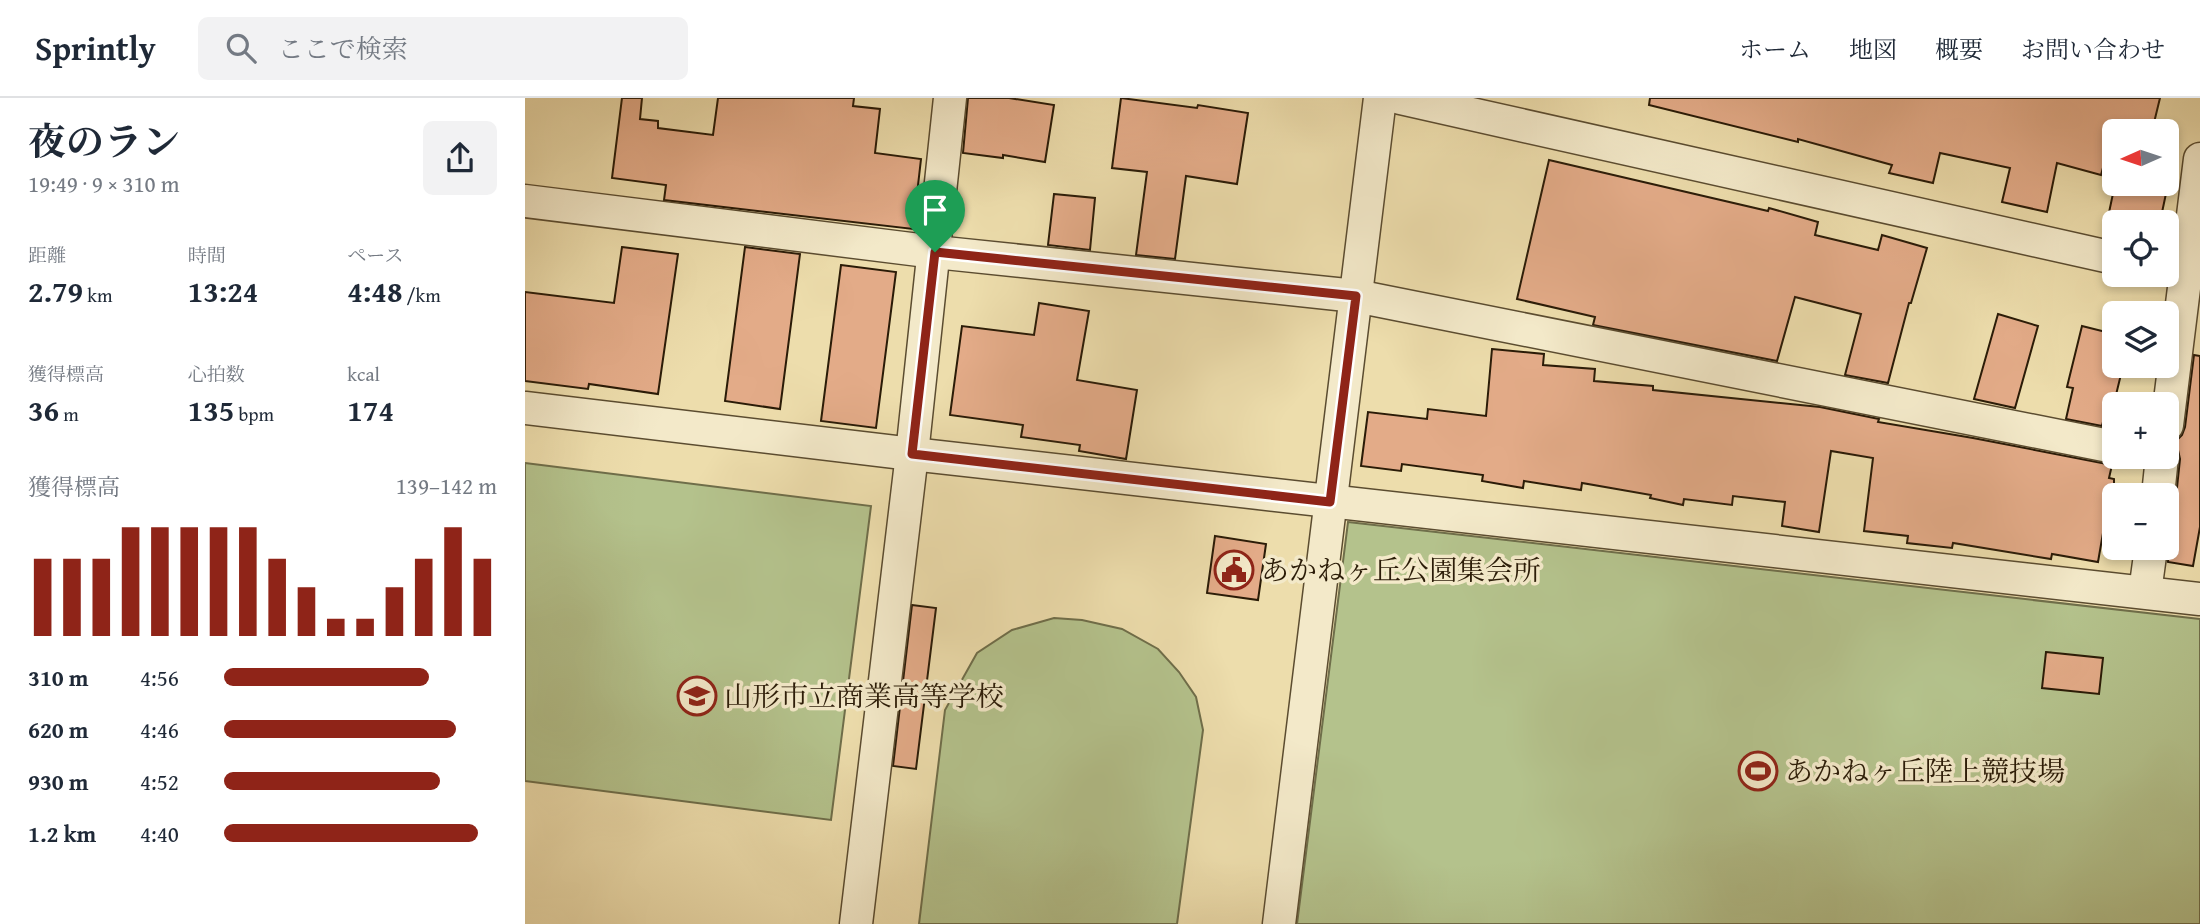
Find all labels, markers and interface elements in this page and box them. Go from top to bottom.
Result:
search box [198,17,688,80]
text: Sprintly [35,24,156,72]
icon: search [222,29,260,67]
text: ここで検索 [278,29,408,68]
text: ホーム [1739,32,1811,67]
text: 地図 [1849,32,1897,67]
text: 概要 [1935,32,1983,67]
text: お問い合わせ [2021,32,2165,67]
text: 夜のラン [28,113,180,169]
north arrow [2102,119,2179,196]
map controls [2102,119,2179,560]
button: share [423,121,497,195]
text: 19:49 · 9 × 310 m [28,167,180,200]
pin [905,180,965,252]
icon: arrive [916,191,954,229]
button: locate [2102,210,2179,287]
text: 距離 [28,241,66,269]
text: 時間 [188,241,226,269]
text: ペース [347,241,403,269]
text: 2.79 [28,269,83,313]
text: 13:24 [188,269,258,313]
text: 4:48 [347,269,402,313]
text: km [83,281,112,309]
text: /km [402,281,441,309]
button: layers [2102,301,2179,378]
text: 獲得標高 [28,360,104,388]
text: 心拍数 [188,360,245,388]
text: kcal [347,360,380,388]
text: 36 [28,388,59,432]
text: 135 [188,388,234,432]
text: 174 [347,388,394,432]
button: + [2102,392,2179,469]
text: m [59,400,79,428]
text: bpm [234,400,274,428]
text: 139–142 m [396,469,497,502]
text: 獲得標高 [28,470,120,503]
button: − [2102,483,2179,560]
public building icon: あかねヶ丘公園集会所 [1213,549,1255,591]
place label: あかねヶ丘公園集会所 [1261,549,1541,590]
text: 310 m [28,661,89,694]
text: 4:56 [140,661,179,694]
school or university icon: 山形市立商業高等学校 [676,675,718,717]
place label: 山形市立商業高等学校 [724,675,1004,716]
text: 620 m [28,713,89,746]
text: 4:46 [140,713,179,746]
sports icon: あかねヶ丘陸上競技場 [1737,750,1779,792]
place label: あかねヶ丘陸上競技場 [1785,750,2065,791]
text: 930 m [28,765,89,798]
text: 4:52 [140,765,179,798]
text: 1.2 km [28,817,96,850]
text: 4:40 [140,817,179,850]

